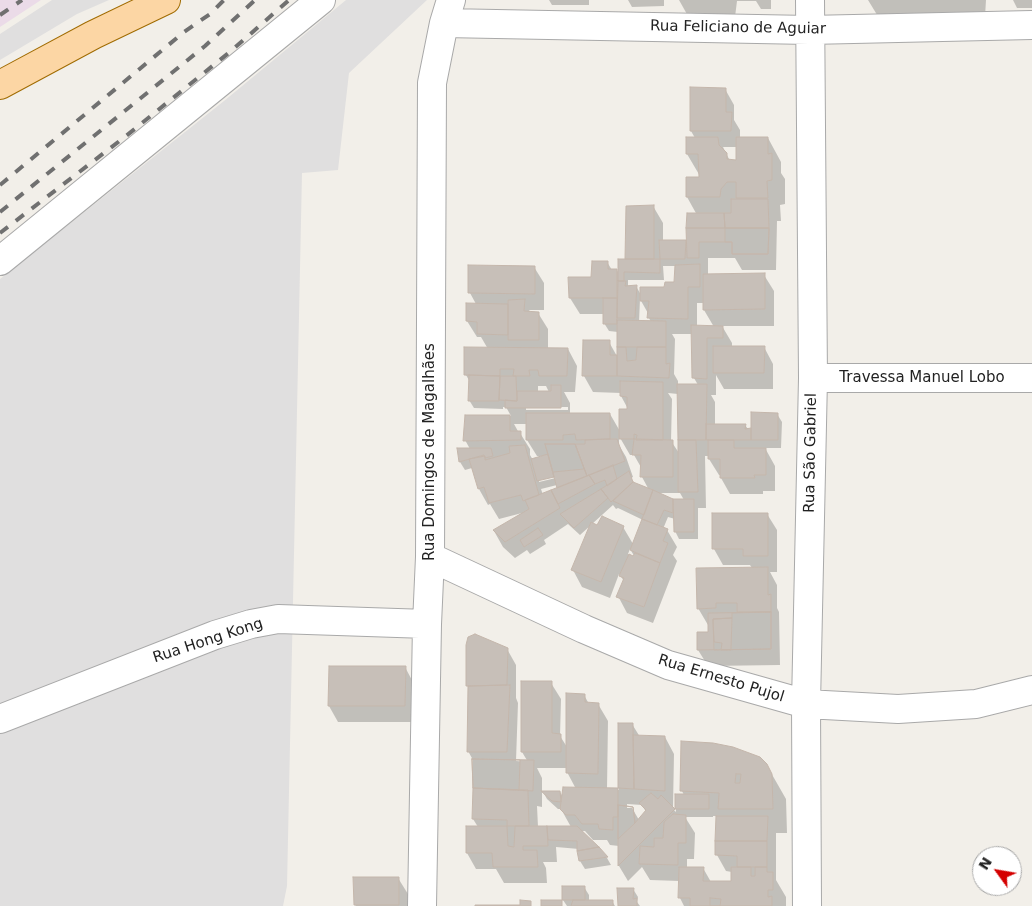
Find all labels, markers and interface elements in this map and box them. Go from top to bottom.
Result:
street label: Rua Feliciano de Aguiar [650,17,826,39]
street label: Rua Domingos de Magalhães [421,343,439,561]
street label: Travessa Manuel Lobo [839,369,1005,387]
street label: Rua São Gabriel [801,393,821,513]
street label: Rua Hong Kong [151,615,265,667]
street label: Rua Ernesto Pujol [656,651,786,707]
north arrow [972,846,1022,896]
text: N [975,854,995,873]

